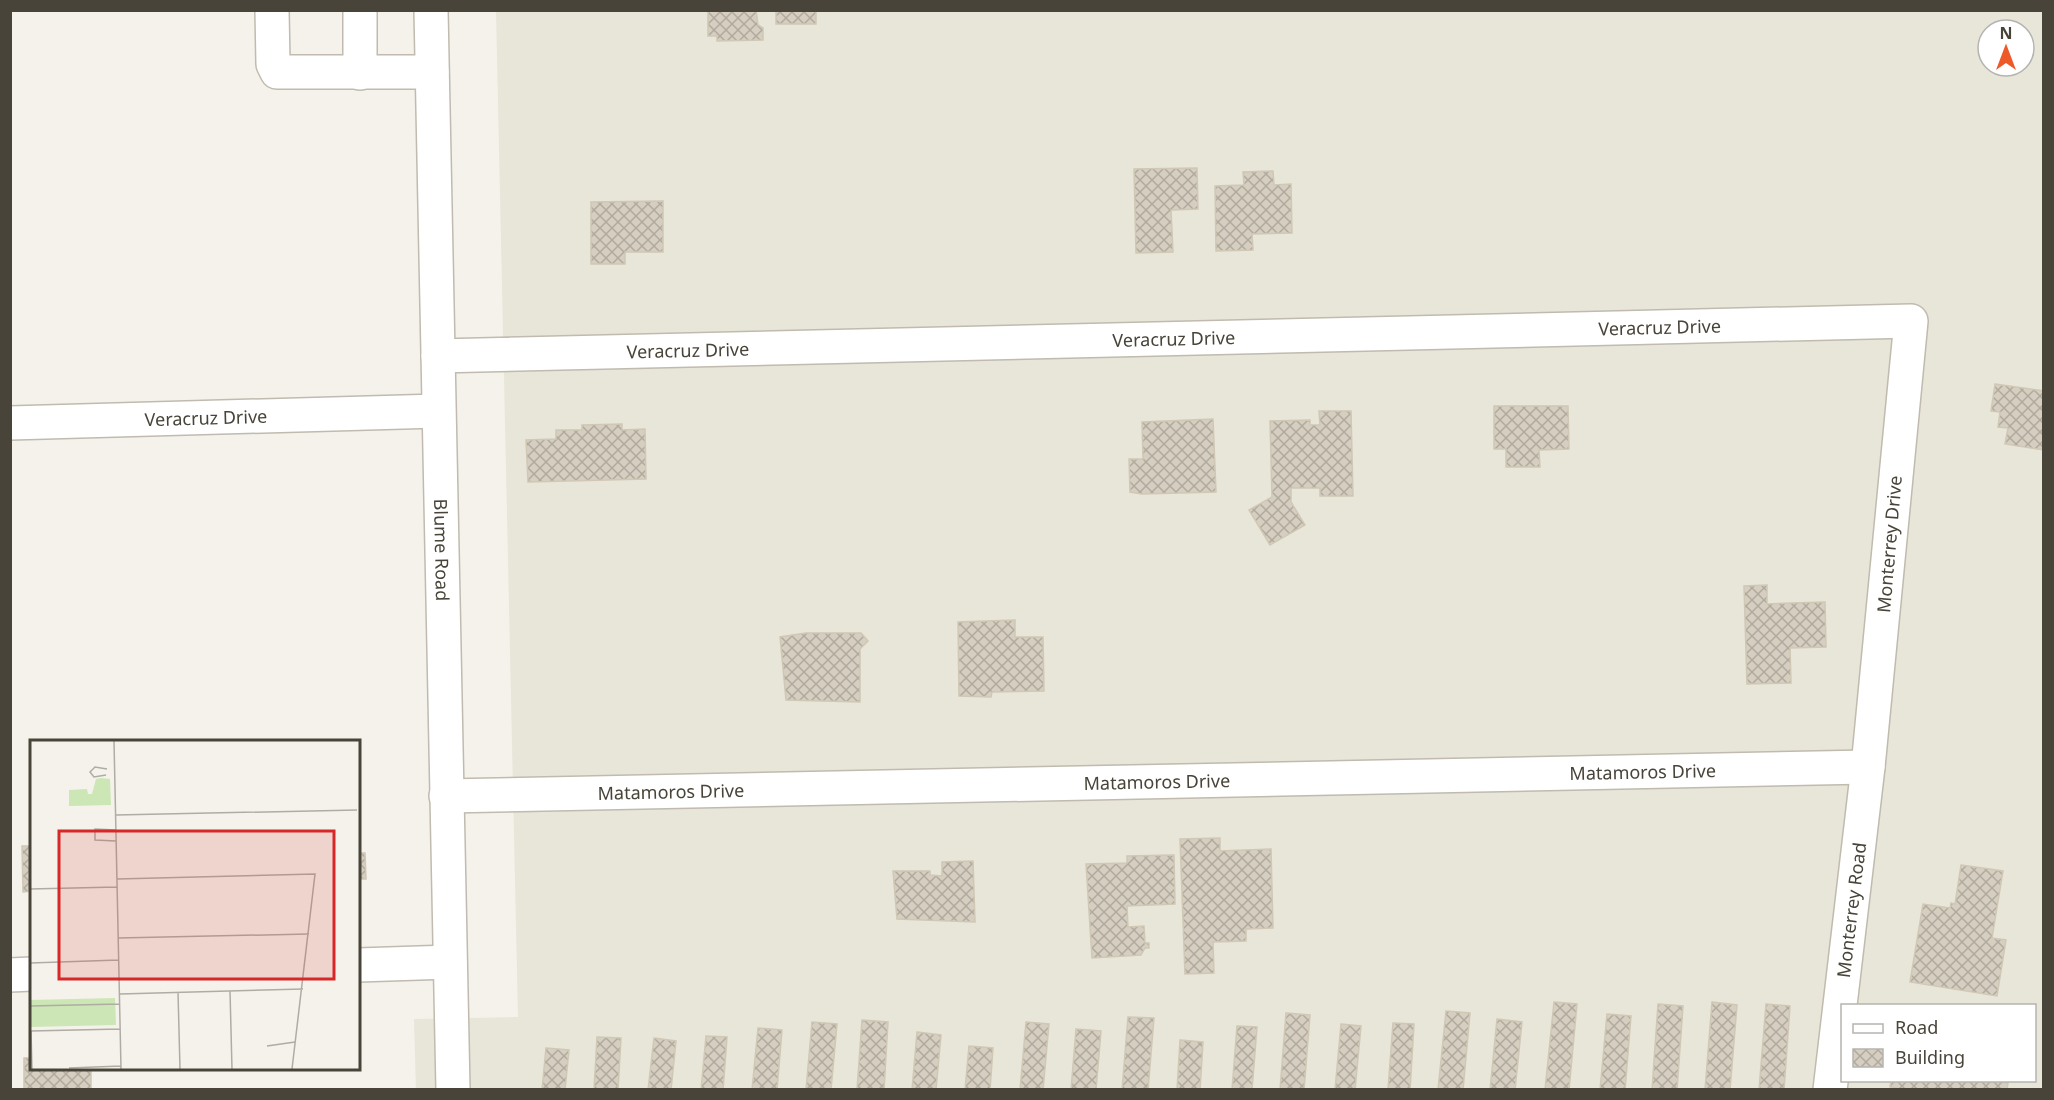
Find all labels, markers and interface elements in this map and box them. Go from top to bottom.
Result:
north arrow [1976,18,2036,78]
text: N [1999,22,2013,44]
street label: Veracruz Drive [1598,314,1721,340]
street label: Veracruz Drive [1112,325,1235,352]
street label: Veracruz Drive [626,337,750,364]
street label: Veracruz Drive [144,404,268,431]
street label: Monterrey Drive [1871,474,1907,614]
street label: Blume Road [429,498,455,601]
inset map [30,740,360,1070]
street label: Matamoros Drive [1569,758,1716,785]
street label: Matamoros Drive [1083,768,1230,795]
street label: Matamoros Drive [597,778,744,805]
street label: Monterrey Road [1831,841,1871,979]
legend [1841,1004,2036,1082]
text: Road [1895,1015,1938,1039]
text: Building [1895,1045,1965,1069]

